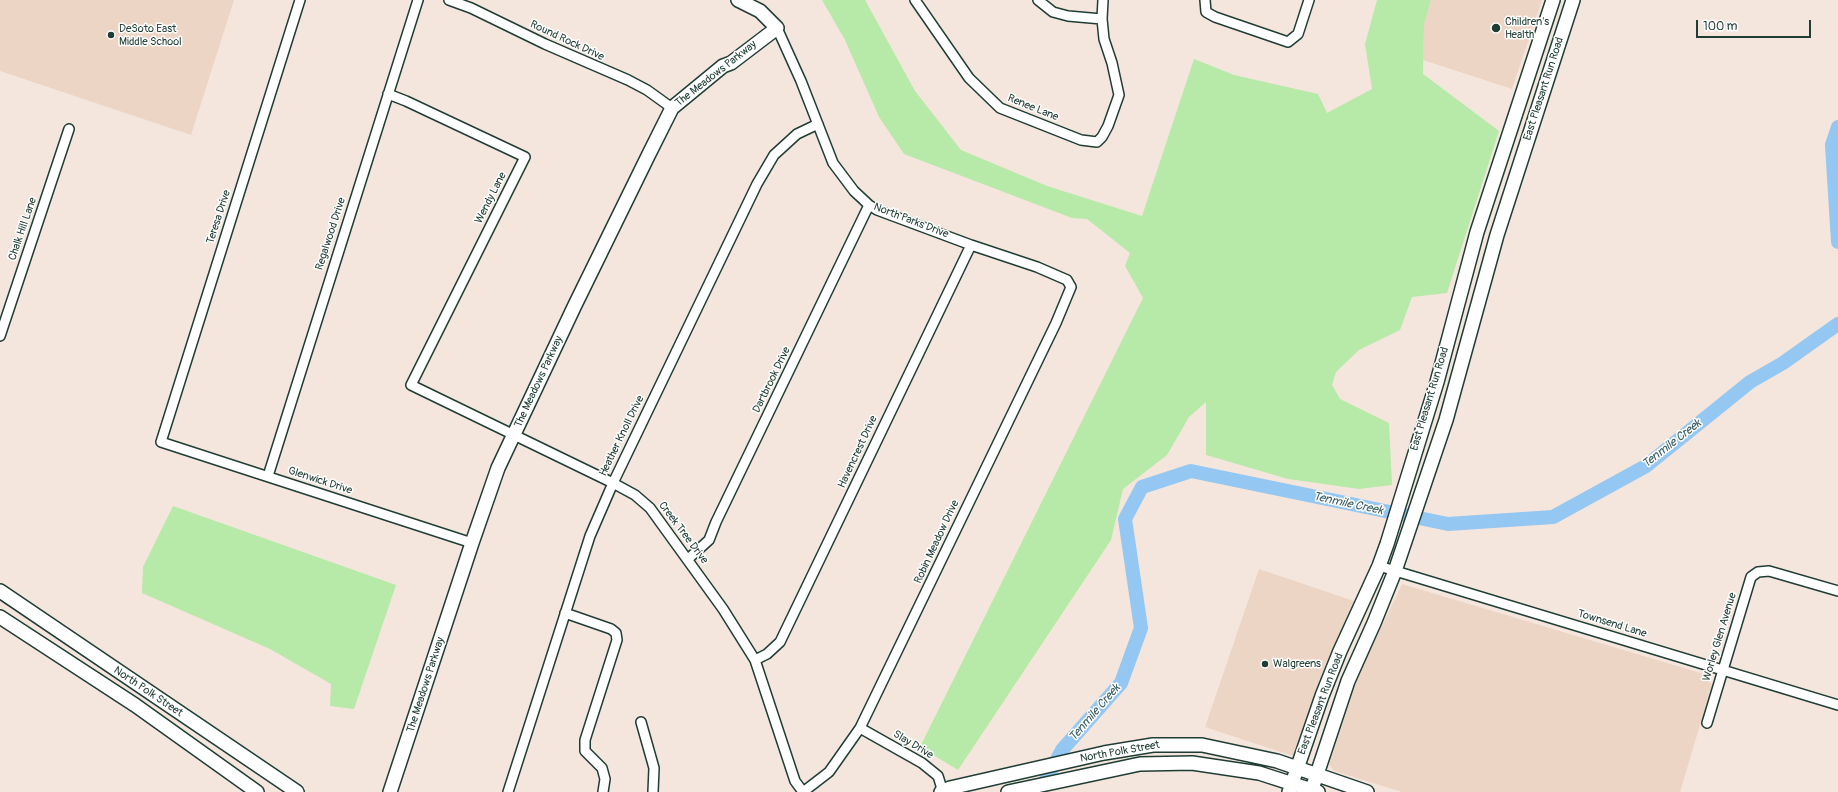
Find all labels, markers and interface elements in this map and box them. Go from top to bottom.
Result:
scale bar [1698,12,1813,38]
place label: Children's Health [1505,15,1549,41]
street label: Round Rock Drive [528,18,606,64]
text: 100 m [1703,19,1737,34]
place label: DeSoto East Middle School [119,22,182,48]
marker: Children's Health [1490,22,1502,34]
marker: DeSoto East Middle School [106,30,116,40]
street label: East Pleasant Run Road [1521,36,1567,142]
street label: The Meadows Parkway [673,38,759,110]
street label: Renee Lane [1006,92,1060,124]
street label: Wendy Lane [472,170,510,226]
street label: Teresa Drive [204,188,234,246]
street label: Chalk Hill Lane [6,196,40,262]
street label: Regalwood Drive [313,196,349,272]
street label: North Parks Drive [872,201,950,241]
street label: The Meadows Parkway [512,334,566,430]
street label: Dartbrook Drive [750,345,794,415]
street label: East Pleasant Run Road [1408,346,1452,452]
street label: Heather Knoll Drive [597,393,647,479]
street label: Havencrest Drive [835,414,881,490]
water label: Tenmile Creek [1640,417,1704,471]
street label: Glenwick Drive [286,464,354,498]
water label: Tenmile Creek [1312,490,1384,518]
street label: Robin Meadow Drive [912,498,962,586]
street label: Creek Tree Drive [655,499,711,567]
street label: Worley Glen Avenue [1700,591,1740,683]
street label: Townsend Lane [1576,607,1648,641]
street label: The Meadows Parkway [404,636,448,734]
street label: East Pleasant Run Road [1296,651,1346,757]
place label: Walgreens [1273,657,1321,671]
marker: Walgreens [1260,659,1270,669]
street label: North Polk Street [111,664,185,720]
water label: Tenmile Creek [1066,682,1124,744]
street label: Slay Drive [890,728,936,762]
street label: North Polk Street [1079,738,1161,766]

